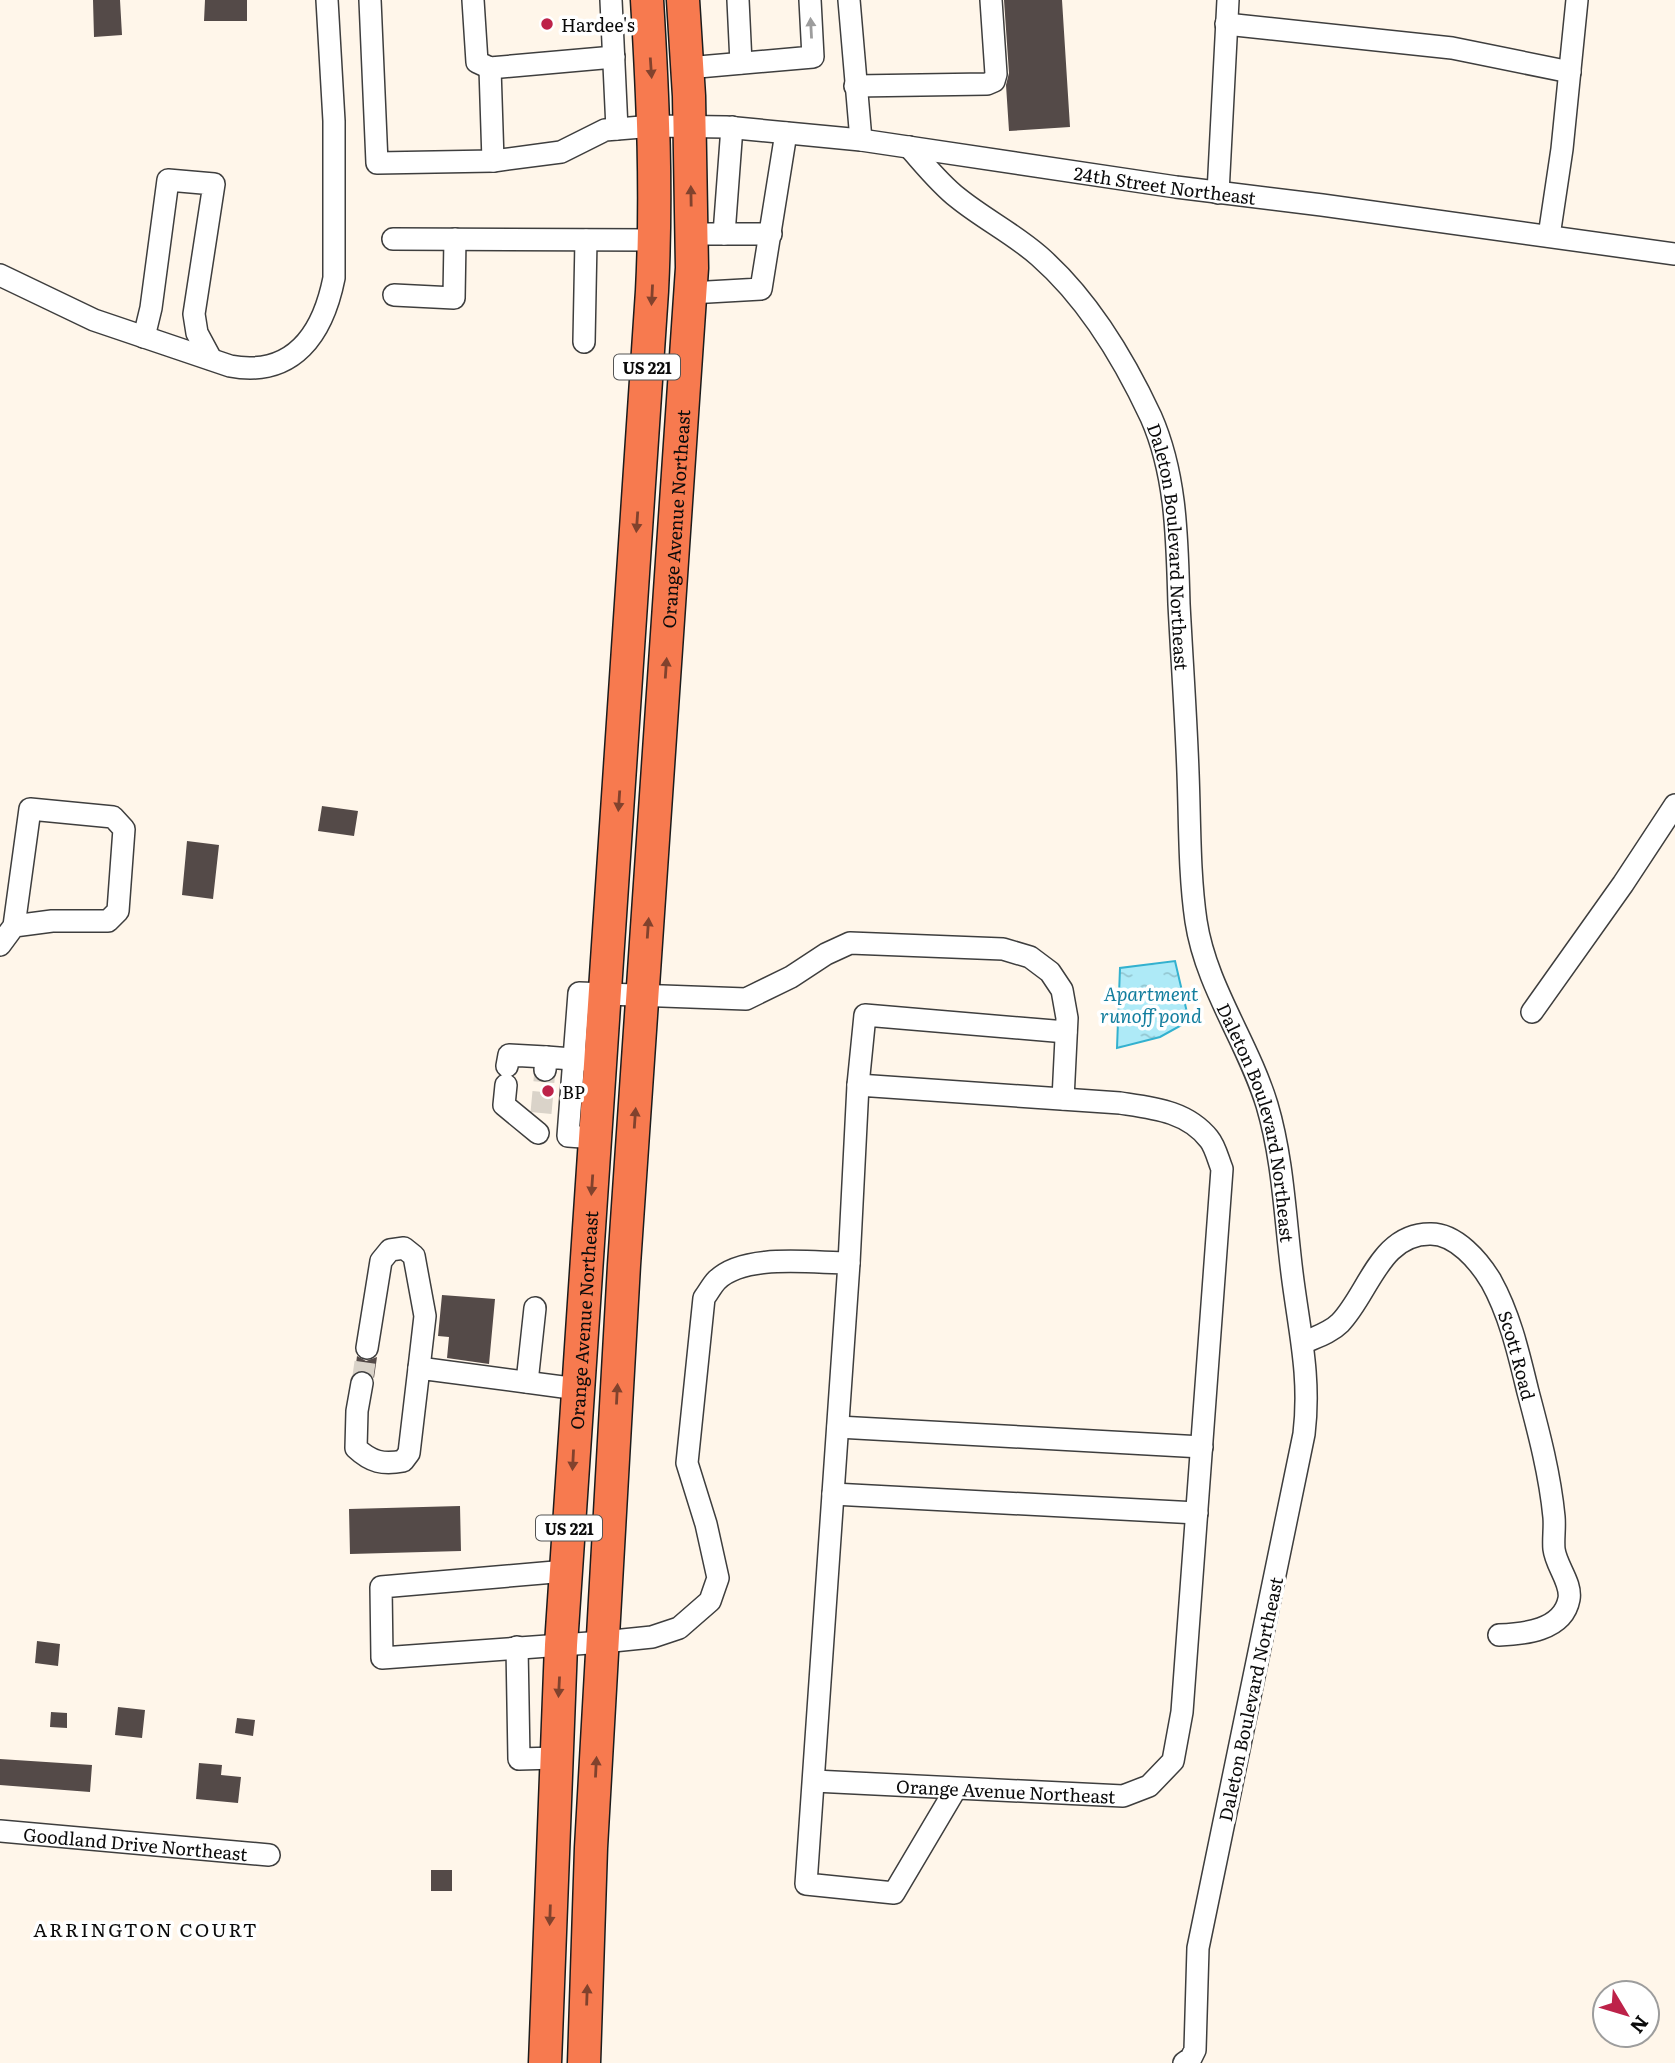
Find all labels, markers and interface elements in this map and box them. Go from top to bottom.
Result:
place label: Hardee's [561,11,635,38]
marker: Hardee's [539,16,555,32]
one-way arrow [806,17,817,39]
one-way arrow [646,57,657,79]
street label: 24th Street Northeast [1072,158,1258,210]
one-way arrow [685,185,697,207]
one-way arrow [646,285,657,307]
road number: US 221 [614,354,680,380]
street label: Orange Avenue Northeast [654,408,696,629]
street label: Daleton Boulevard Northeast [1141,419,1196,672]
one-way arrow [631,512,642,534]
one-way arrow [661,656,672,678]
one-way arrow [613,791,624,813]
one-way arrow [643,917,654,939]
water label: Apartment runoff pond [1100,979,1202,1029]
street label: Daleton Boulevard Northeast [1211,998,1302,1244]
place label: BP [562,1078,585,1105]
marker: BP [540,1083,556,1099]
one-way arrow [630,1106,641,1128]
one-way arrow [586,1174,597,1196]
street label: Orange Avenue Northeast [562,1209,604,1430]
street label: Scott Road [1492,1306,1543,1403]
one-way arrow [611,1382,622,1404]
one-way arrow [567,1450,578,1472]
road number: US 221 [536,1516,602,1540]
street label: Daleton Boulevard Northeast [1211,1574,1289,1824]
one-way arrow [554,1677,565,1699]
one-way arrow [590,1756,601,1778]
street label: Orange Avenue Northeast [896,1772,1117,1809]
street label: Goodland Drive Northeast [22,1820,249,1867]
one-way arrow [544,1904,555,1926]
district label: ARRINGTON COURT [33,1915,259,1943]
north arrow [1591,1979,1661,2049]
one-way arrow [581,1984,592,2006]
text: N [1624,2010,1656,2040]

